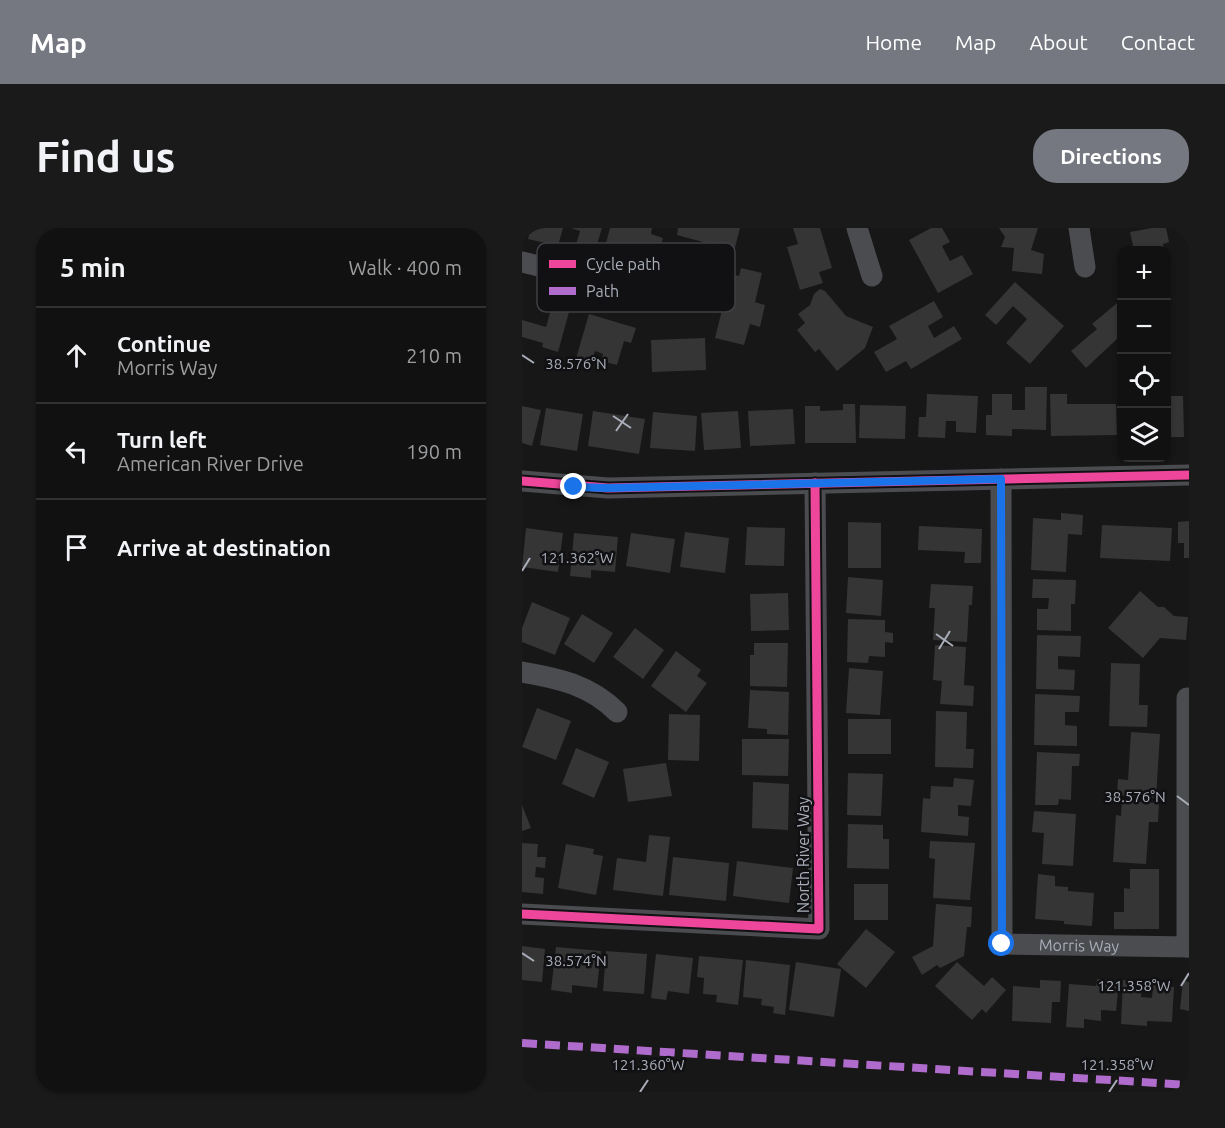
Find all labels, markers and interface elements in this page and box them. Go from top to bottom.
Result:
text: Map [30,27,87,58]
text: Home [865,30,922,54]
text: Map [955,30,996,54]
text: About [1029,30,1088,54]
text: Contact [1121,30,1195,54]
button: Directions [1033,129,1189,183]
text: Find us [36,133,175,180]
legend [537,243,735,312]
map controls [1117,246,1171,462]
button: + [1117,246,1171,300]
text: 5 min [60,253,126,282]
text: Cycle path [586,255,661,273]
text: Walk · 400 m [349,256,462,279]
text: Path [586,282,619,300]
button: − [1117,300,1171,354]
text: Continue [117,331,211,356]
icon: ahead [60,339,93,372]
text: 210 m [406,344,462,367]
button: locate [1117,354,1171,408]
text: 38.576°N [545,355,607,372]
text: Morris Way [117,356,217,379]
button: layers [1117,408,1171,462]
text: Turn left [117,427,207,452]
icon: left [60,435,93,468]
text: 190 m [406,440,462,463]
text: American River Drive [117,452,304,475]
route end [560,473,586,499]
icon: arrive [60,531,93,564]
text: Arrive at destination [117,535,331,560]
text: 121.362°W [540,549,614,566]
text: 38.576°N [1104,788,1166,805]
street label: North River Way [794,796,812,913]
route start [988,930,1014,956]
street label: Morris Way [1039,936,1120,955]
text: 38.574°N [545,952,607,969]
text: 121.358°W [1097,977,1171,994]
text: 121.360°W [611,1056,685,1073]
text: 121.358°W [1080,1056,1154,1073]

